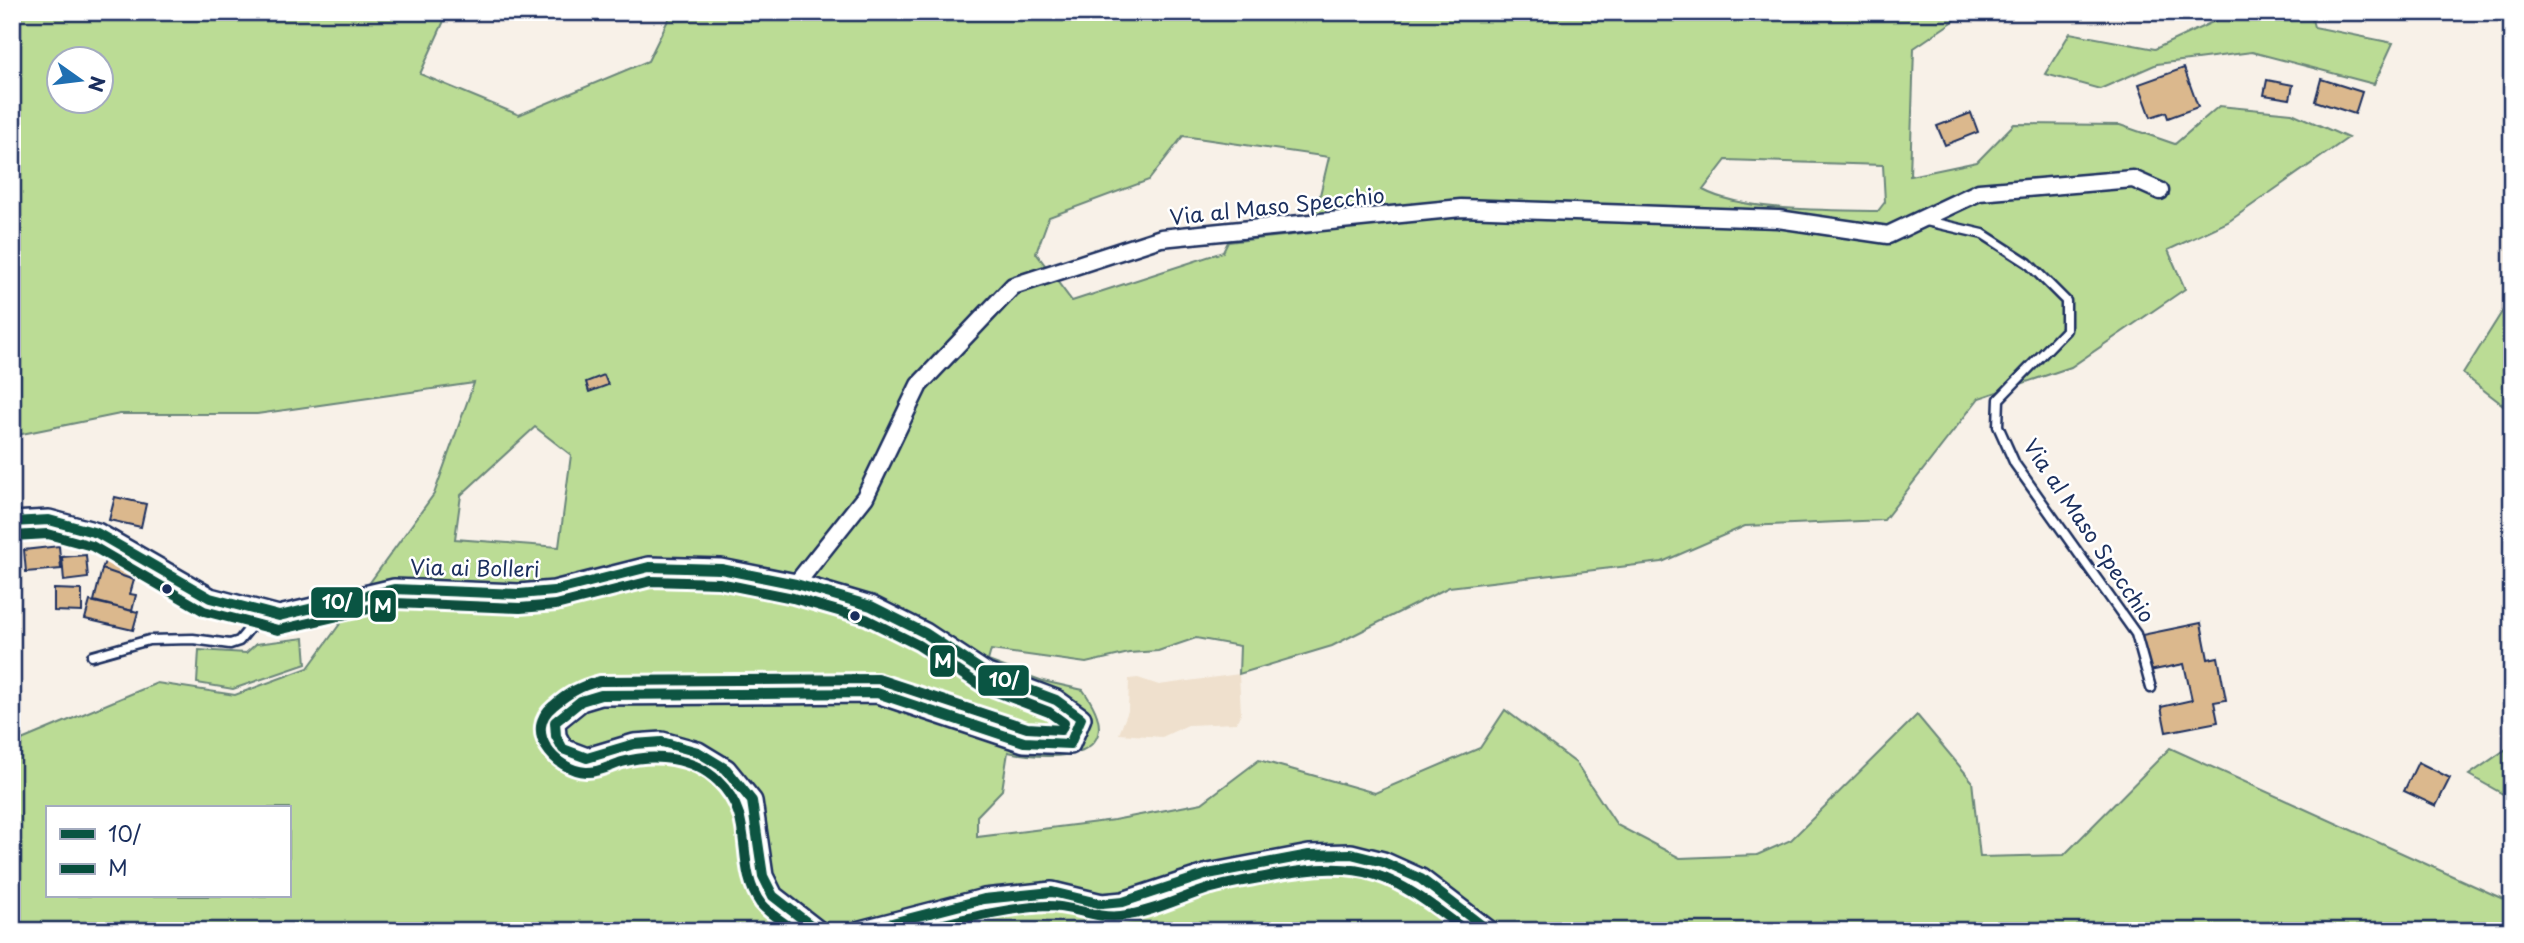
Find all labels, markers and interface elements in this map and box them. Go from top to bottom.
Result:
north arrow [46,46,116,116]
text: N [82,74,113,95]
street label: Via al Maso Specchio [1168,178,1386,232]
street label: Via al Maso Specchio [2016,431,2164,629]
street label: Via ai Bolleri [410,550,540,584]
unlabelled marker [160,582,174,596]
line badge: 10/ [310,586,364,619]
text: 10/ [322,587,353,615]
line badge: M [369,589,397,623]
text: M [374,591,392,619]
unlabelled marker [848,609,862,623]
line badge: M [929,644,956,678]
text: M [934,646,952,674]
line badge: 10/ [977,664,1030,697]
text: 10/ [989,665,1020,693]
legend [46,806,290,898]
text: 10/ [108,817,142,849]
text: M [108,851,128,883]

